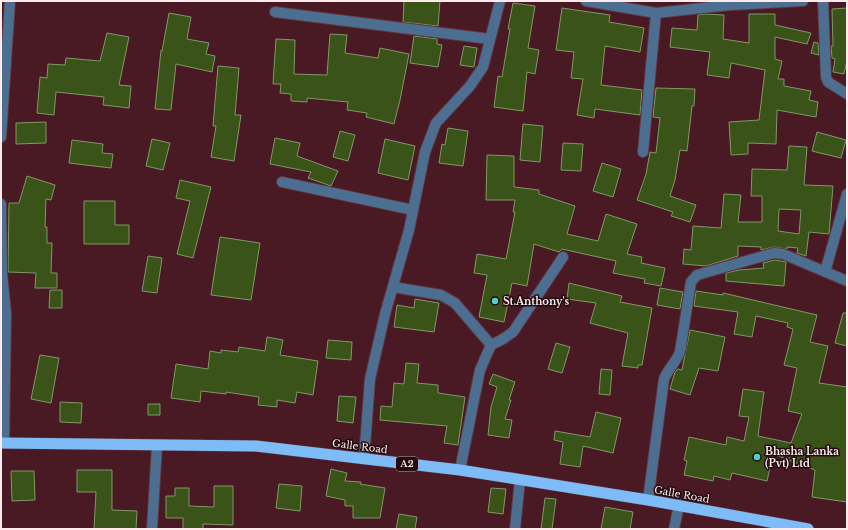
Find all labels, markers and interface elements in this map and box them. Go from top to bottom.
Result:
place label: St.Anthony's [503,295,569,308]
marker: St.Anthony's [490,296,500,306]
street label: Galle Road [331,437,389,456]
place label: Bhasha Lanka (Pvt) Ltd [765,445,839,470]
marker: Bhasha Lanka (Pvt) Ltd [752,452,762,462]
road number: A2 [396,457,418,471]
street label: Galle Road [653,483,711,506]

